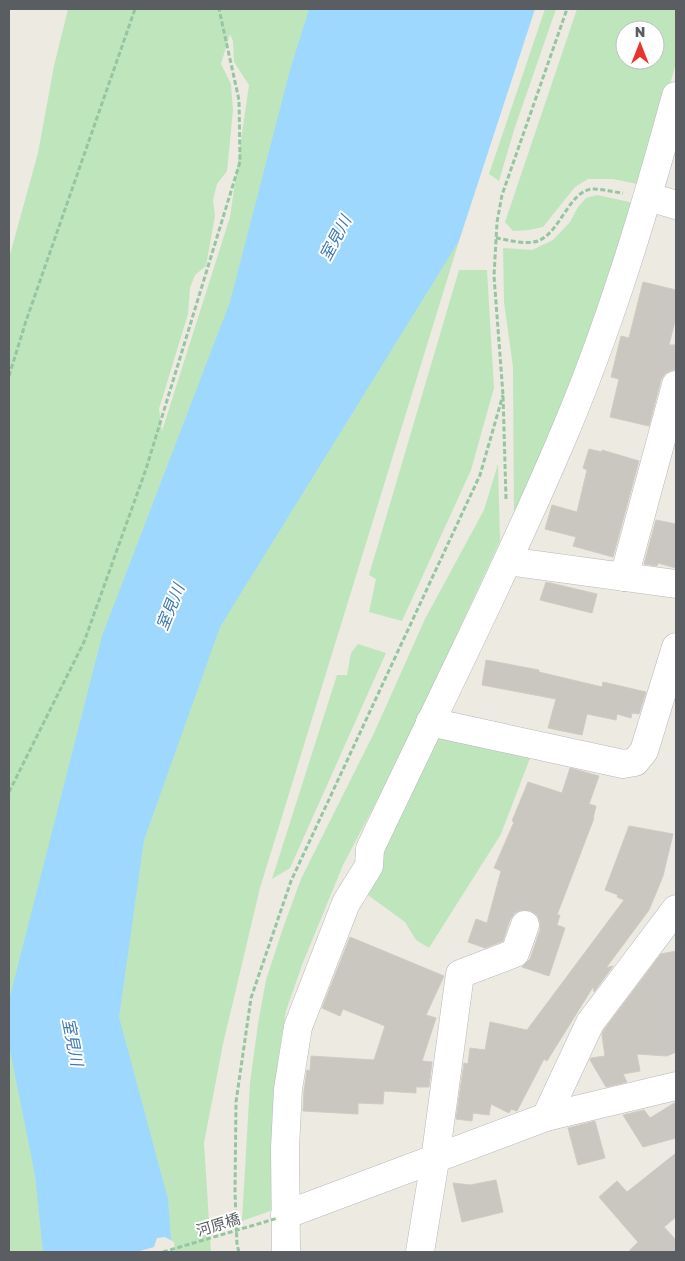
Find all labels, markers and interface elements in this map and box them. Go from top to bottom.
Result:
north arrow [615,20,665,70]
text: N [635,23,645,40]
water label: 室見川 [315,210,356,264]
water label: 室見川 [152,579,189,633]
water label: 室見川 [59,1017,88,1069]
street label: 河原橋 [194,1209,242,1239]

